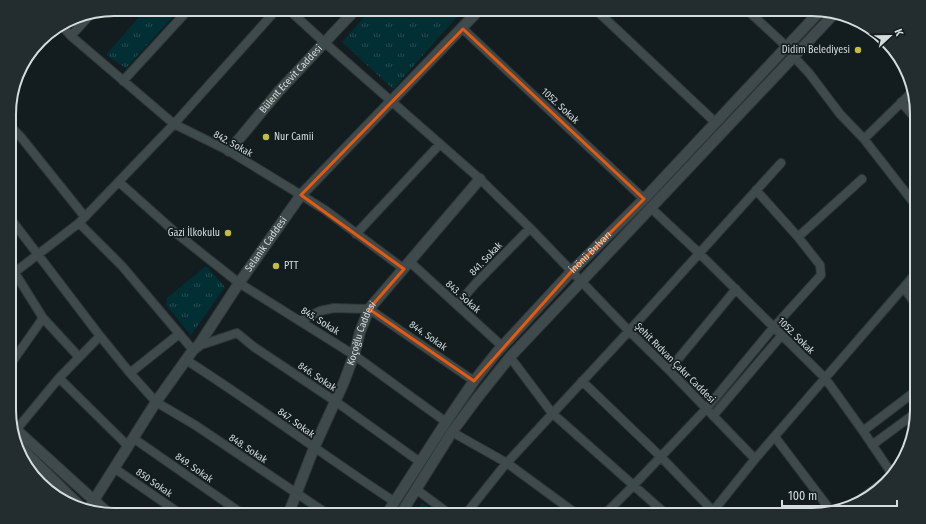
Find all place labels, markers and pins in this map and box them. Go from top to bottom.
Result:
place label: Didim Belediyesi [782,44,850,56]
marker: Didim Belediyesi [853,45,863,55]
place label: Nur Camii [274,131,314,143]
marker: Nur Camii [261,132,271,142]
place label: Gazi İlkokulu [168,225,220,239]
marker: Gazi İlkokulu [223,228,233,238]
place label: PTT [284,260,299,272]
marker: PTT [271,261,281,271]

